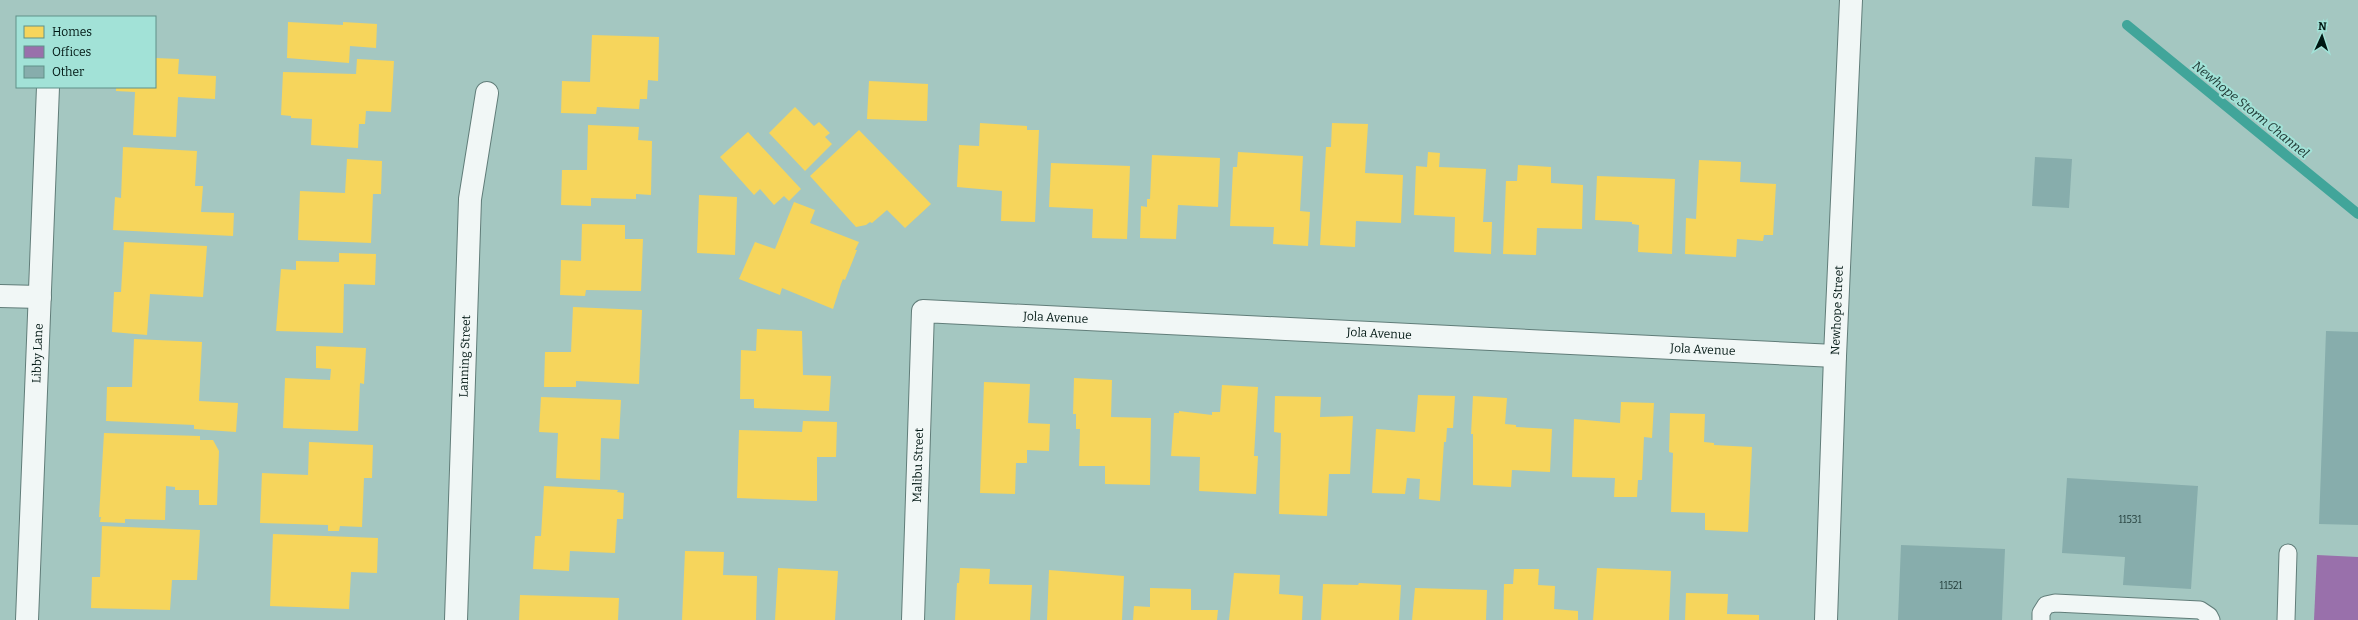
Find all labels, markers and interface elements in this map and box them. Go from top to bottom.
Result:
legend [16,16,156,88]
north arrow [2302,16,2342,56]
text: N [2318,20,2328,33]
text: Homes [52,25,92,39]
text: Offices [52,45,91,59]
water label: Newhope Storm Channel [2190,58,2312,161]
text: Other [52,65,85,79]
street label: Newhope Street [1828,264,1846,355]
street label: Jola Avenue [1022,309,1089,326]
street label: Lanning Street [456,314,473,398]
street label: Libby Lane [29,323,46,383]
street label: Jola Avenue [1345,325,1412,342]
street label: Jola Avenue [1669,341,1736,358]
street label: Malibu Street [910,427,926,503]
house number: 11531 [2119,514,2142,526]
house number: 11521 [1940,580,1962,592]

